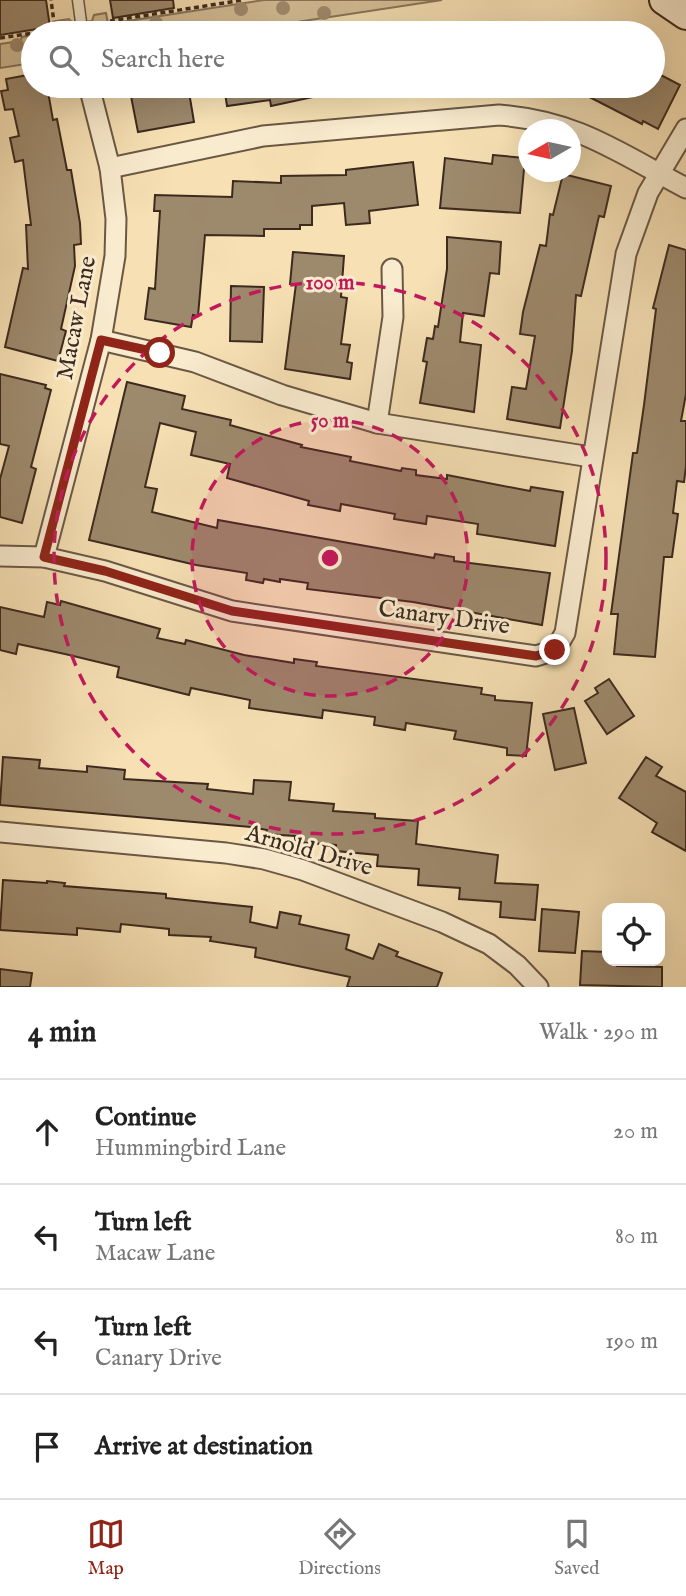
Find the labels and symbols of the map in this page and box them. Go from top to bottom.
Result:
north arrow [518,119,581,182]
street label: Macaw Lane [50,253,104,383]
text: 100 m [305,270,355,297]
route start [144,337,175,368]
text: 50 m [311,408,350,435]
centre of rings [318,546,342,570]
street label: Canary Drive [376,593,512,643]
route end [539,634,570,665]
street label: Arnold Drive [241,818,376,884]

